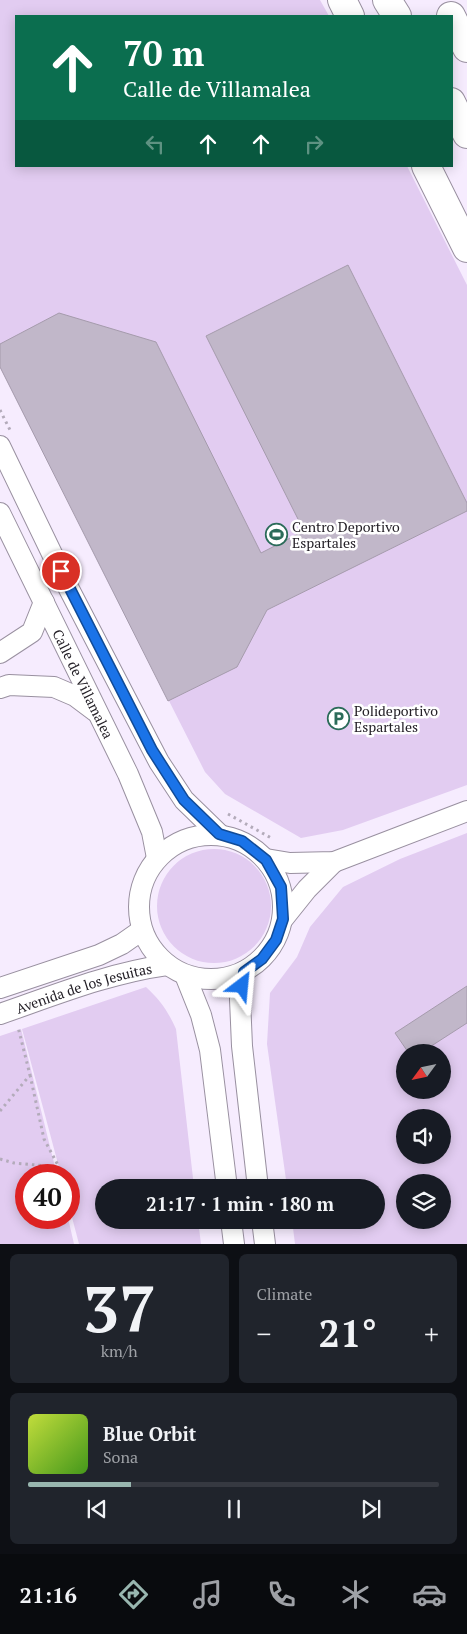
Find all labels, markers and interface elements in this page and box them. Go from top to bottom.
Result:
text: 70 m [123,30,204,76]
icon: ahead [40,35,105,100]
text: Calle de Villamalea [123,74,311,103]
icon: left [141,130,169,158]
icon: ahead [194,130,222,158]
icon: ahead [247,130,275,158]
icon: right [300,130,328,158]
place label: Centro Deportivo Espartales [292,517,400,552]
sports icon: Centro Deportivo Espartales [264,522,288,546]
pin [40,550,82,592]
icon: arrive [47,557,75,585]
street label: Calle de Villamalea [49,626,119,741]
place label: Polideportivo Espartales [354,701,438,736]
parking icon: Polideportivo Espartales [326,706,350,730]
street label: Avenida de los Jesuitas [13,958,153,1017]
position arrow [215,959,267,1011]
north arrow [396,1044,451,1099]
map controls [396,1044,451,1229]
button: sound [396,1109,451,1164]
speed limit sign: 40 [15,1164,80,1229]
button: layers [396,1174,451,1229]
text: 21:17 · 1 min · 180 m [146,1191,334,1216]
text: 37 [83,1264,156,1351]
text: Climate [257,1283,312,1305]
text: 21° [318,1308,377,1358]
text: − [257,1315,271,1352]
text: + [424,1315,439,1352]
text: km/h [101,1340,138,1362]
text: Blue Orbit [103,1421,196,1446]
text: Sona [103,1446,138,1468]
icon: previous [83,1495,111,1523]
icon: pause [220,1495,248,1523]
icon: next [357,1495,385,1523]
icon: directions [116,1577,151,1612]
icon: music [190,1577,225,1612]
icon: phone [264,1577,299,1612]
icon: climate [338,1577,373,1612]
icon: car [412,1577,447,1612]
text: 21:16 [20,1580,77,1609]

